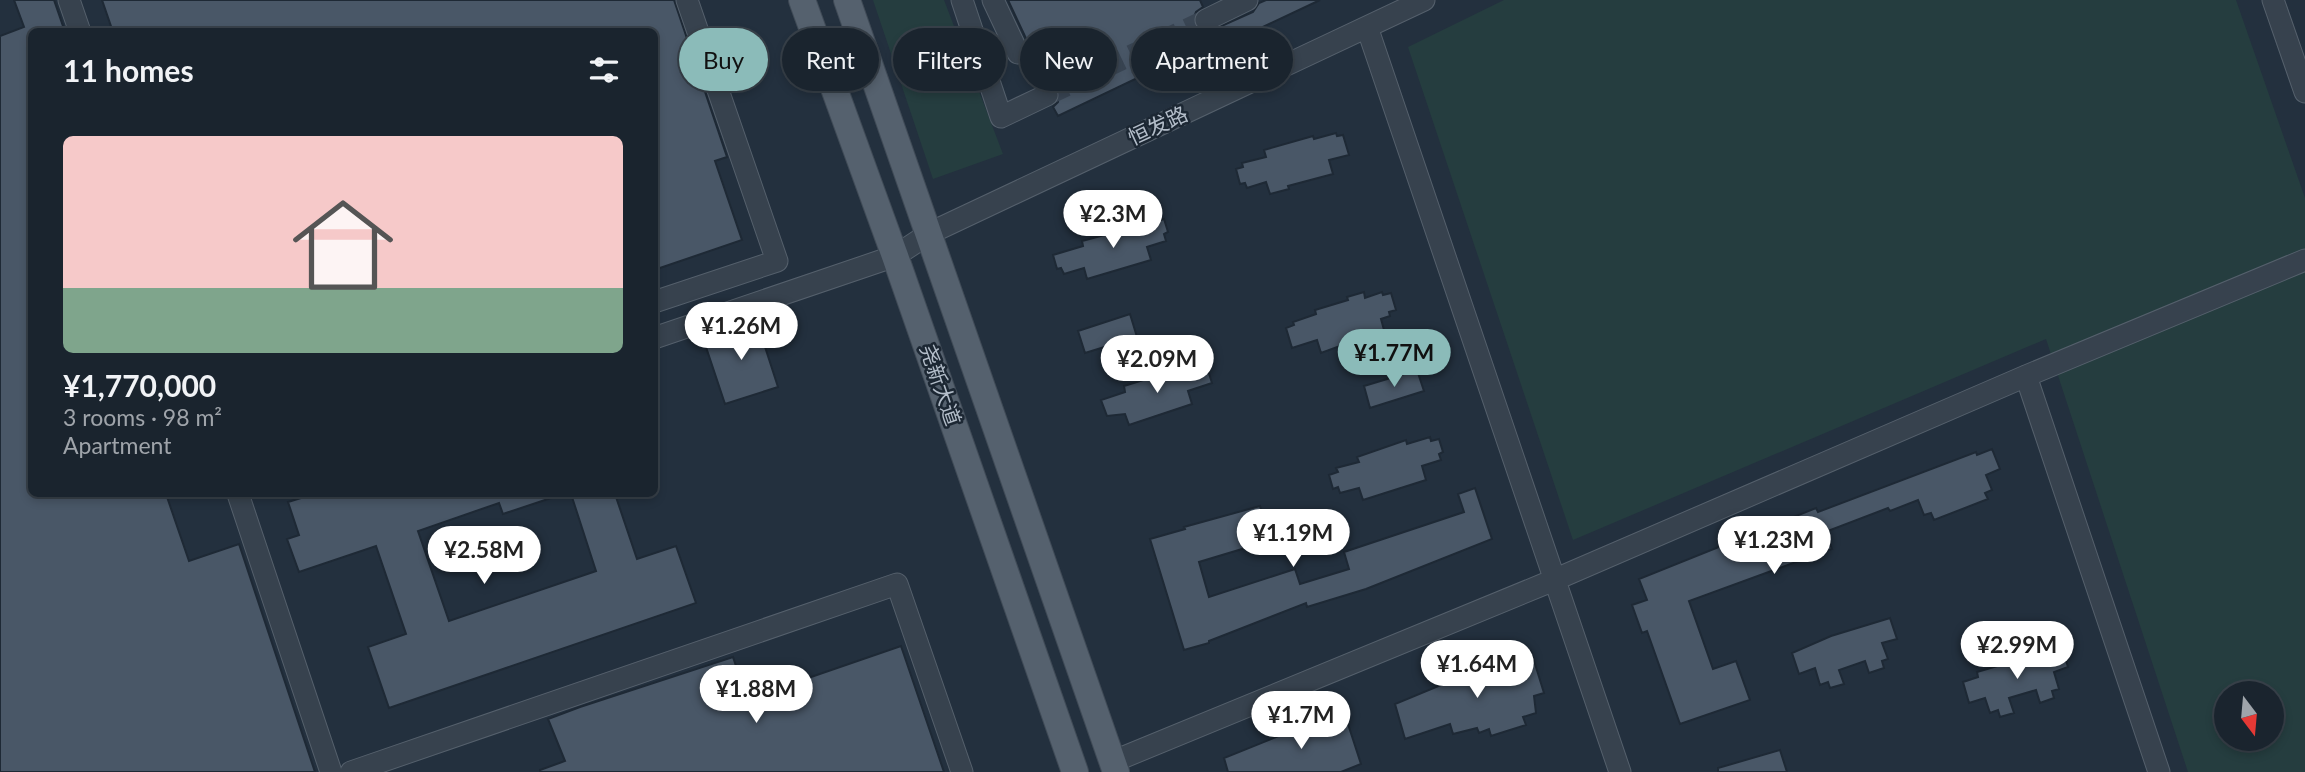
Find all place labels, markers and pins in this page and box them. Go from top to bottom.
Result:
pin: ¥2.3M [1064,190,1162,250]
pin: ¥1.26M [684,302,798,362]
pin: ¥1.77M [1337,330,1451,389]
pin: ¥2.09M [1100,336,1214,395]
pin: ¥1.19M [1236,510,1350,569]
pin: ¥1.23M [1717,516,1831,576]
pin: ¥2.58M [427,526,541,586]
pin: ¥2.99M [1960,622,2074,681]
pin: ¥1.64M [1420,640,1534,700]
pin: ¥1.88M [699,666,813,725]
pin: ¥1.7M [1252,692,1350,751]

